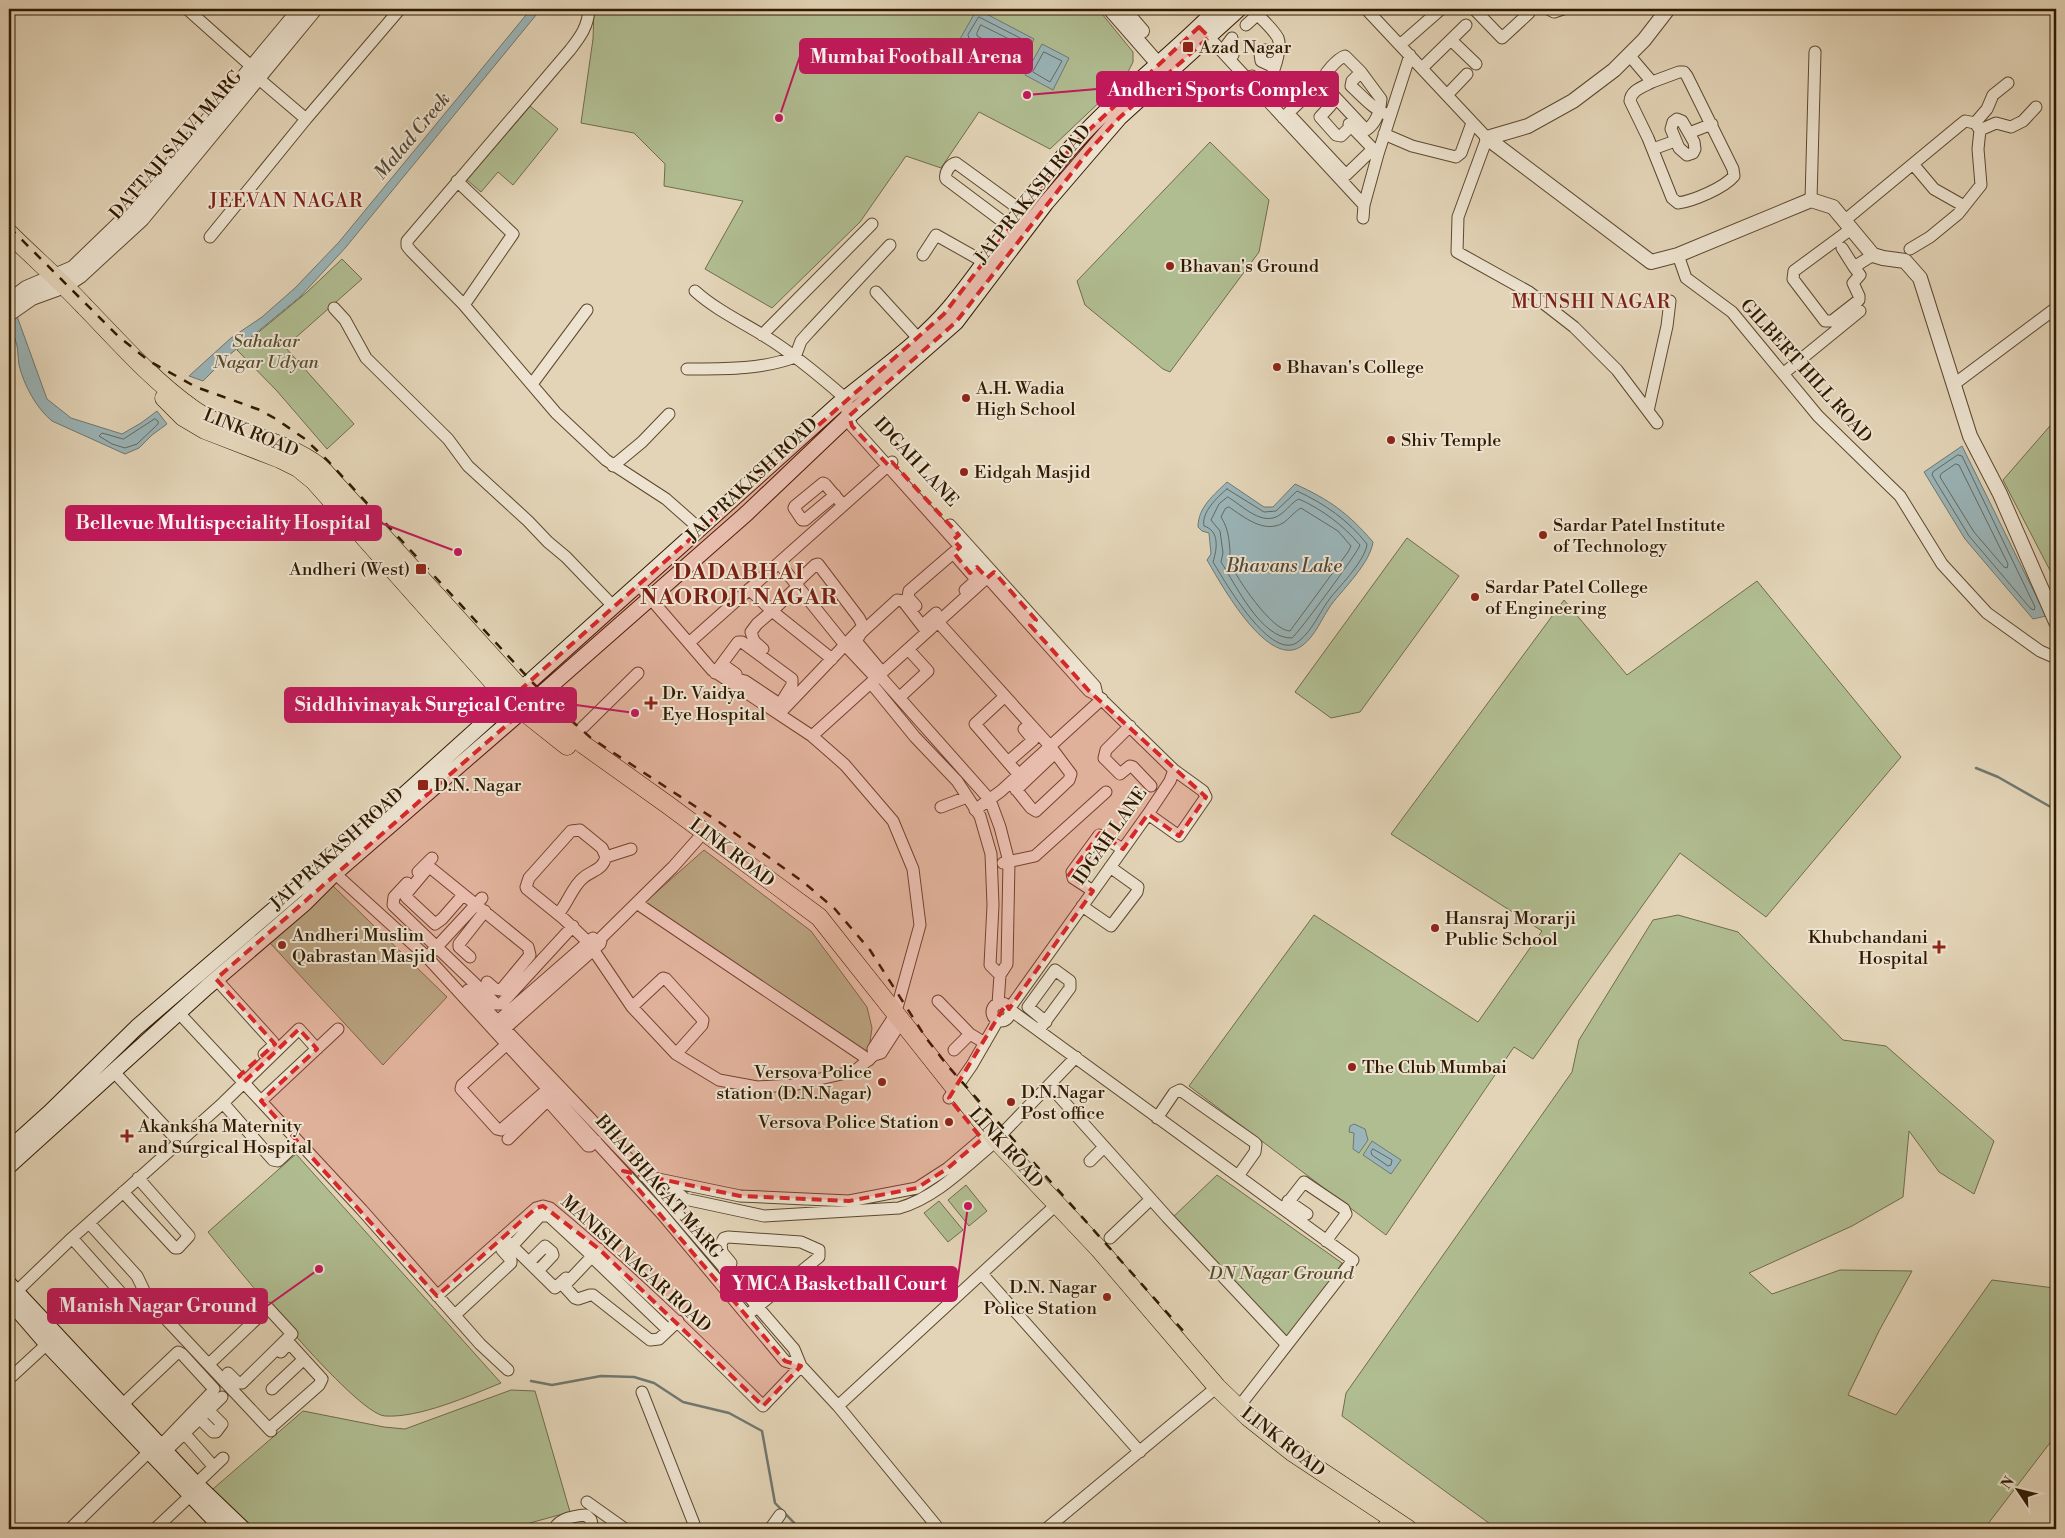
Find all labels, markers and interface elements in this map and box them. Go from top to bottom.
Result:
place label: Azad Nagar [1198,36,1292,59]
callout: Mumbai Football Arena [800,39,1032,73]
marker: Azad Nagar [1181,40,1195,54]
text: Mumbai Football Arena [810,45,1023,69]
street label: DATTAJI SALVI MARG [105,65,248,225]
callout: Andheri Sports Complex [1097,72,1338,106]
text: Andheri Sports Complex [1106,78,1329,102]
water label: Malad Creek [368,87,456,185]
street label: JAI PRAKASH ROAD [969,120,1096,269]
district label: JEEVAN NAGAR [208,189,363,213]
place label: Bhavan's Ground [1179,255,1320,278]
marker: Bhavan's Ground [1164,260,1176,272]
district label: MUNSHI NAGAR [1511,290,1671,314]
street label: GILBERT HILL ROAD [1735,294,1877,448]
park label: Sahakar Nagar Udyan [212,330,320,374]
place label: Bhavan's College [1286,356,1424,379]
marker: Bhavan's College [1271,361,1283,373]
place label: A.H. Wadia High School [975,377,1076,421]
marker: A.H. Wadia High School [960,392,972,404]
street label: LINK ROAD [200,403,302,463]
street label: IDGAH LANE [869,412,963,512]
street label: JAI PRAKASH ROAD [680,413,823,548]
place label: Shiv Temple [1401,429,1501,452]
marker: Shiv Temple [1385,434,1397,446]
place label: Eidgah Masjid [974,461,1091,484]
marker: Eidgah Masjid [958,466,970,478]
callout: Bellevue Multispeciality Hospital [66,506,381,540]
text: Bellevue Multispeciality Hospital [76,511,370,535]
place label: Sardar Patel Institute of Technology [1553,514,1725,558]
marker: Sardar Patel Institute of Technology [1537,529,1549,541]
water label: Bhavans Lake [1225,554,1342,578]
place label: Andheri (West) [288,558,410,581]
district label: DADABHAI NAOROJI NAGAR [640,559,838,611]
marker: Andheri (West) [414,562,428,576]
place label: Sardar Patel College of Engineering [1485,576,1648,620]
marker: Sardar Patel College of Engineering [1469,591,1481,603]
place label: Dr. Vaidya Eye Hospital [662,682,766,726]
callout: Siddhivinayak Surgical Centre [285,688,576,722]
text: Siddhivinayak Surgical Centre [295,693,565,717]
marker: Dr. Vaidya Eye Hospital [644,696,658,710]
place label: D.N. Nagar [434,774,522,797]
marker: D.N. Nagar [416,778,430,792]
street label: IDGAH LANE [1068,782,1152,890]
street label: JAI PRAKASH ROAD [265,783,409,916]
street label: LINK ROAD [685,814,779,893]
place label: Hansraj Morarji Public School [1445,907,1576,951]
marker: Hansraj Morarji Public School [1429,922,1441,934]
place label: Andheri Muslim Qabrastan Masjid [291,924,436,968]
place label: Khubchandani Hospital [1808,926,1929,970]
marker: Andheri Muslim Qabrastan Masjid [276,939,288,951]
marker: Khubchandani Hospital [1932,940,1946,954]
place label: The Club Mumbai [1362,1056,1507,1079]
place label: Versova Police station (D.N.Nagar) [716,1061,872,1105]
marker: The Club Mumbai [1346,1061,1358,1073]
marker: Versova Police station (D.N.Nagar) [876,1076,888,1088]
place label: D.N.Nagar Post office [1021,1081,1105,1125]
marker: D.N.Nagar Post office [1005,1096,1017,1108]
street label: LINK ROAD [964,1103,1048,1193]
street label: BHAI BHAGAT MARG [590,1110,728,1264]
place label: Versova Police Station [757,1111,939,1134]
place label: Akanksha Maternity and Surgical Hospital [137,1115,313,1159]
marker: Versova Police Station [943,1116,955,1128]
marker: Akanksha Maternity and Surgical Hospital [120,1129,134,1143]
street label: MANISH NAGAR ROAD [556,1190,716,1338]
park label: DN Nagar Ground [1208,1262,1354,1285]
callout: YMCA Basketball Court [721,1267,957,1301]
text: YMCA Basketball Court [731,1272,947,1296]
place label: D.N. Nagar Police Station [983,1276,1097,1320]
callout: Manish Nagar Ground [48,1289,267,1323]
marker: D.N. Nagar Police Station [1101,1291,1113,1303]
text: Manish Nagar Ground [59,1294,257,1318]
street label: LINK ROAD [1236,1402,1330,1482]
north arrow [1992,1466,2042,1516]
text: N [1998,1473,2019,1493]

